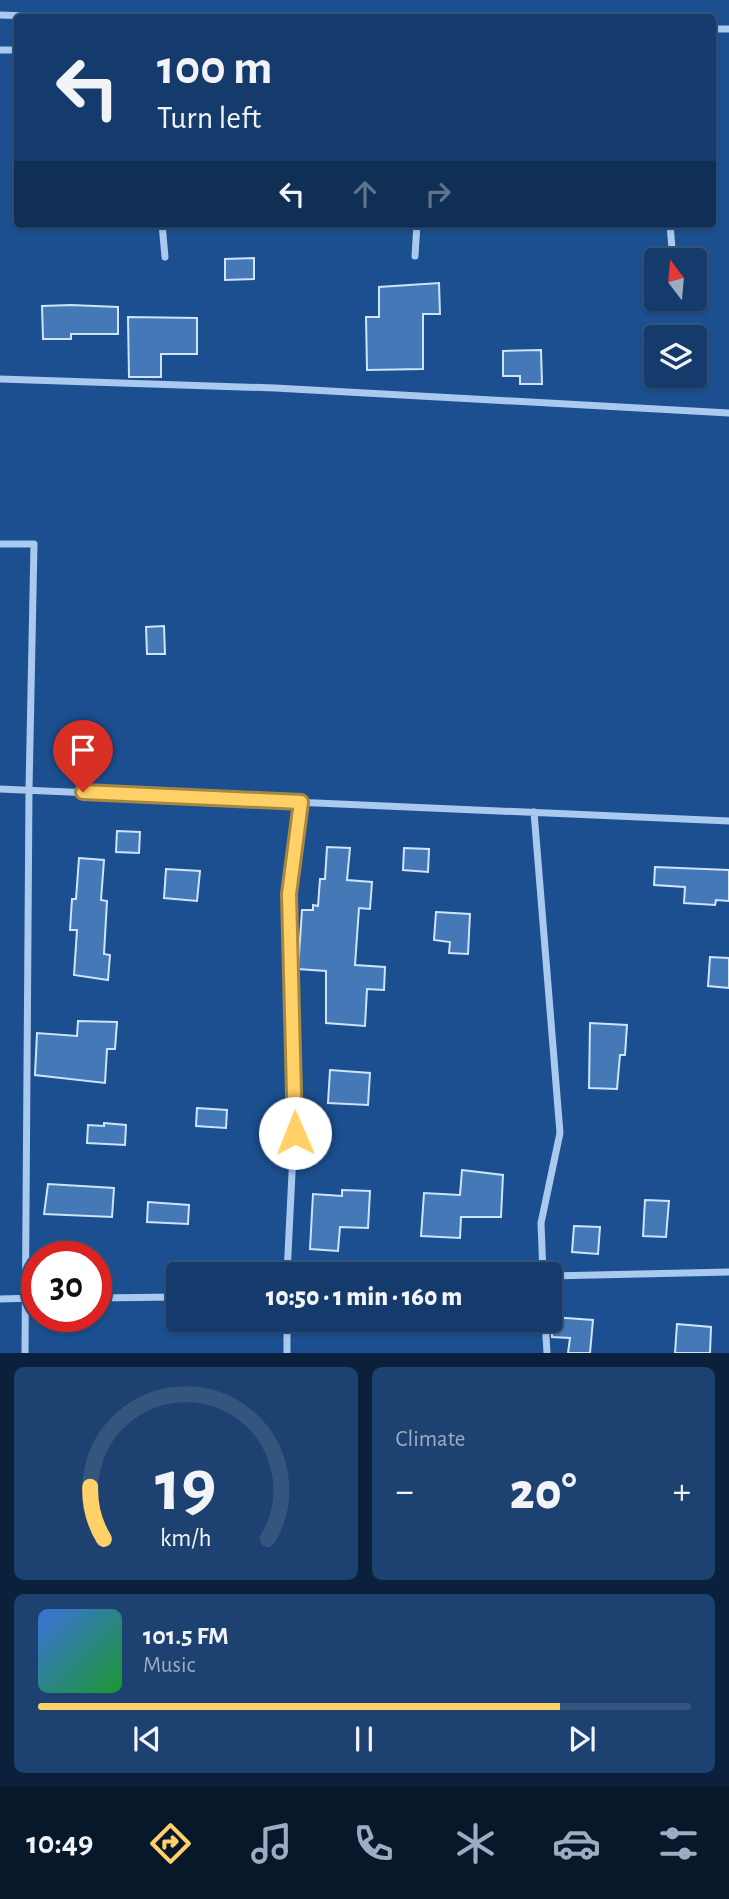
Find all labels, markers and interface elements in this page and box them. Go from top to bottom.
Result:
icon: left [42,42,133,133]
text: 100 m [157,44,273,93]
text: Turn left [157,102,261,134]
icon: left [273,175,311,213]
icon: ahead [346,175,384,213]
icon: right [419,175,457,213]
north arrow [644,248,707,312]
map controls [644,248,707,388]
button: layers [644,325,707,388]
pin [53,720,113,792]
icon: arrive [64,731,102,769]
position arrow [258,1096,332,1170]
speed limit sign: 30 [21,1241,112,1332]
text: 10:50 · 1 min · 160 m [266,1284,462,1310]
text: Climate [396,1428,465,1451]
text: 19 [155,1452,216,1525]
text: 20° [510,1466,577,1518]
text: − [396,1473,414,1511]
text: + [673,1473,691,1511]
text: km/h [160,1526,212,1551]
text: 101.5 FM [143,1623,229,1649]
text: Music [143,1654,195,1677]
icon: previous [128,1720,166,1758]
icon: pause [345,1720,383,1758]
icon: next [563,1720,601,1758]
icon: directions [146,1819,195,1868]
icon: music [247,1819,296,1868]
icon: phone [349,1819,398,1868]
icon: climate [451,1819,500,1868]
icon: car [552,1819,601,1868]
icon: filters [654,1819,703,1868]
text: 10:49 [26,1827,93,1859]

